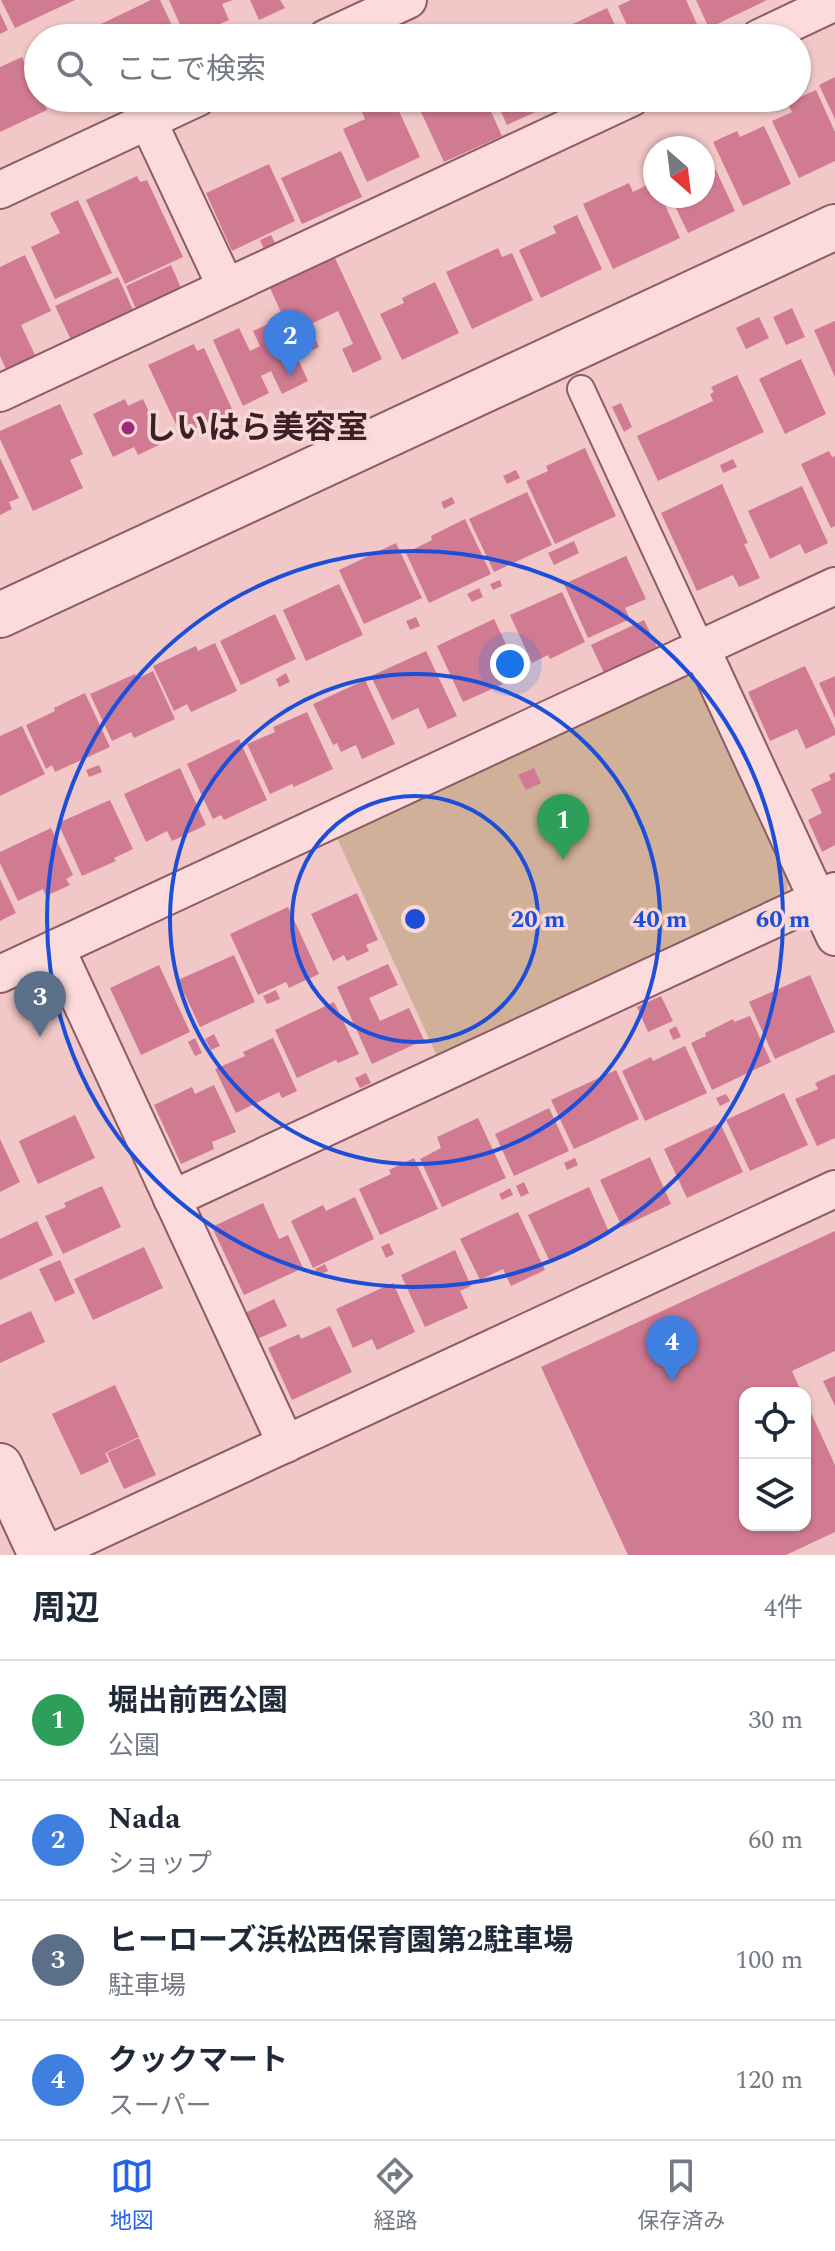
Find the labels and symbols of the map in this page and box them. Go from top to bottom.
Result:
north arrow [643,136,715,208]
pin: 2 [264,310,316,376]
place label: しいはら美容室 [144,404,368,453]
marker: しいはら美容室 [119,419,137,437]
your location [490,644,530,684]
pin: 1 [537,794,589,860]
text: 20 m [511,902,566,938]
text: 40 m [633,902,688,938]
text: 60 m [756,902,811,938]
centre of rings [401,905,429,933]
pin: 3 [14,971,66,1037]
pin: 4 [646,1316,698,1382]

